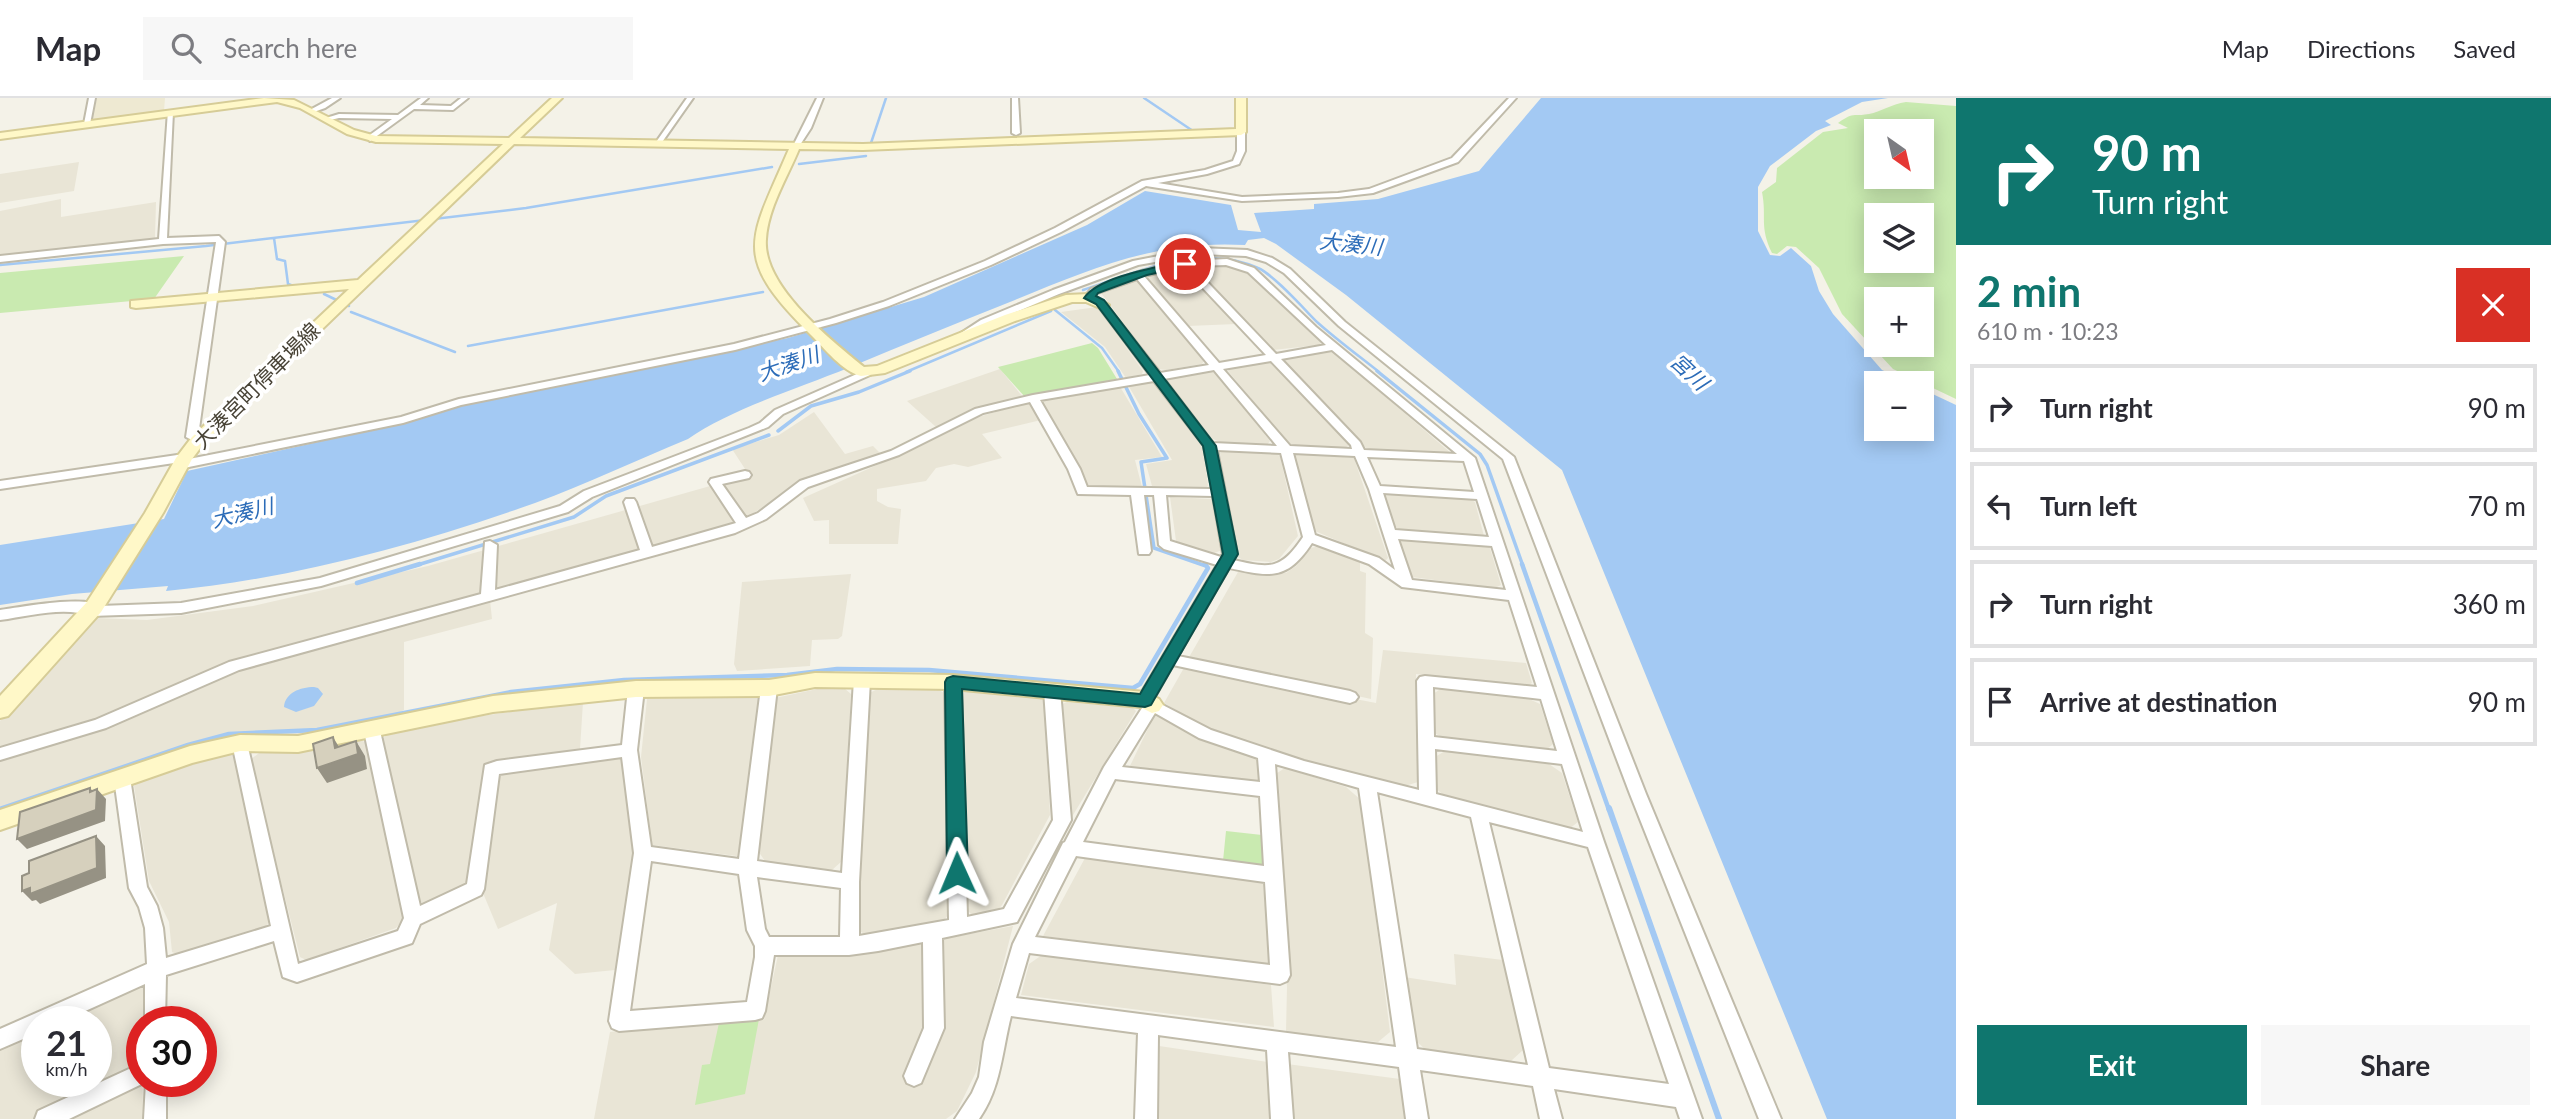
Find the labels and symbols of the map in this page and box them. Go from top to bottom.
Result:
north arrow [1864,119,1934,189]
water label: 大湊川 [1318,227,1386,259]
pin [1155,234,1215,294]
street label: 大湊宮町停車場線 [188,317,324,453]
water label: 大湊川 [754,340,824,385]
water label: 宮川 [1666,348,1715,396]
water label: 大湊川 [208,492,278,532]
position arrow [920,836,994,910]
speed limit sign: 30 [126,1006,217,1097]

